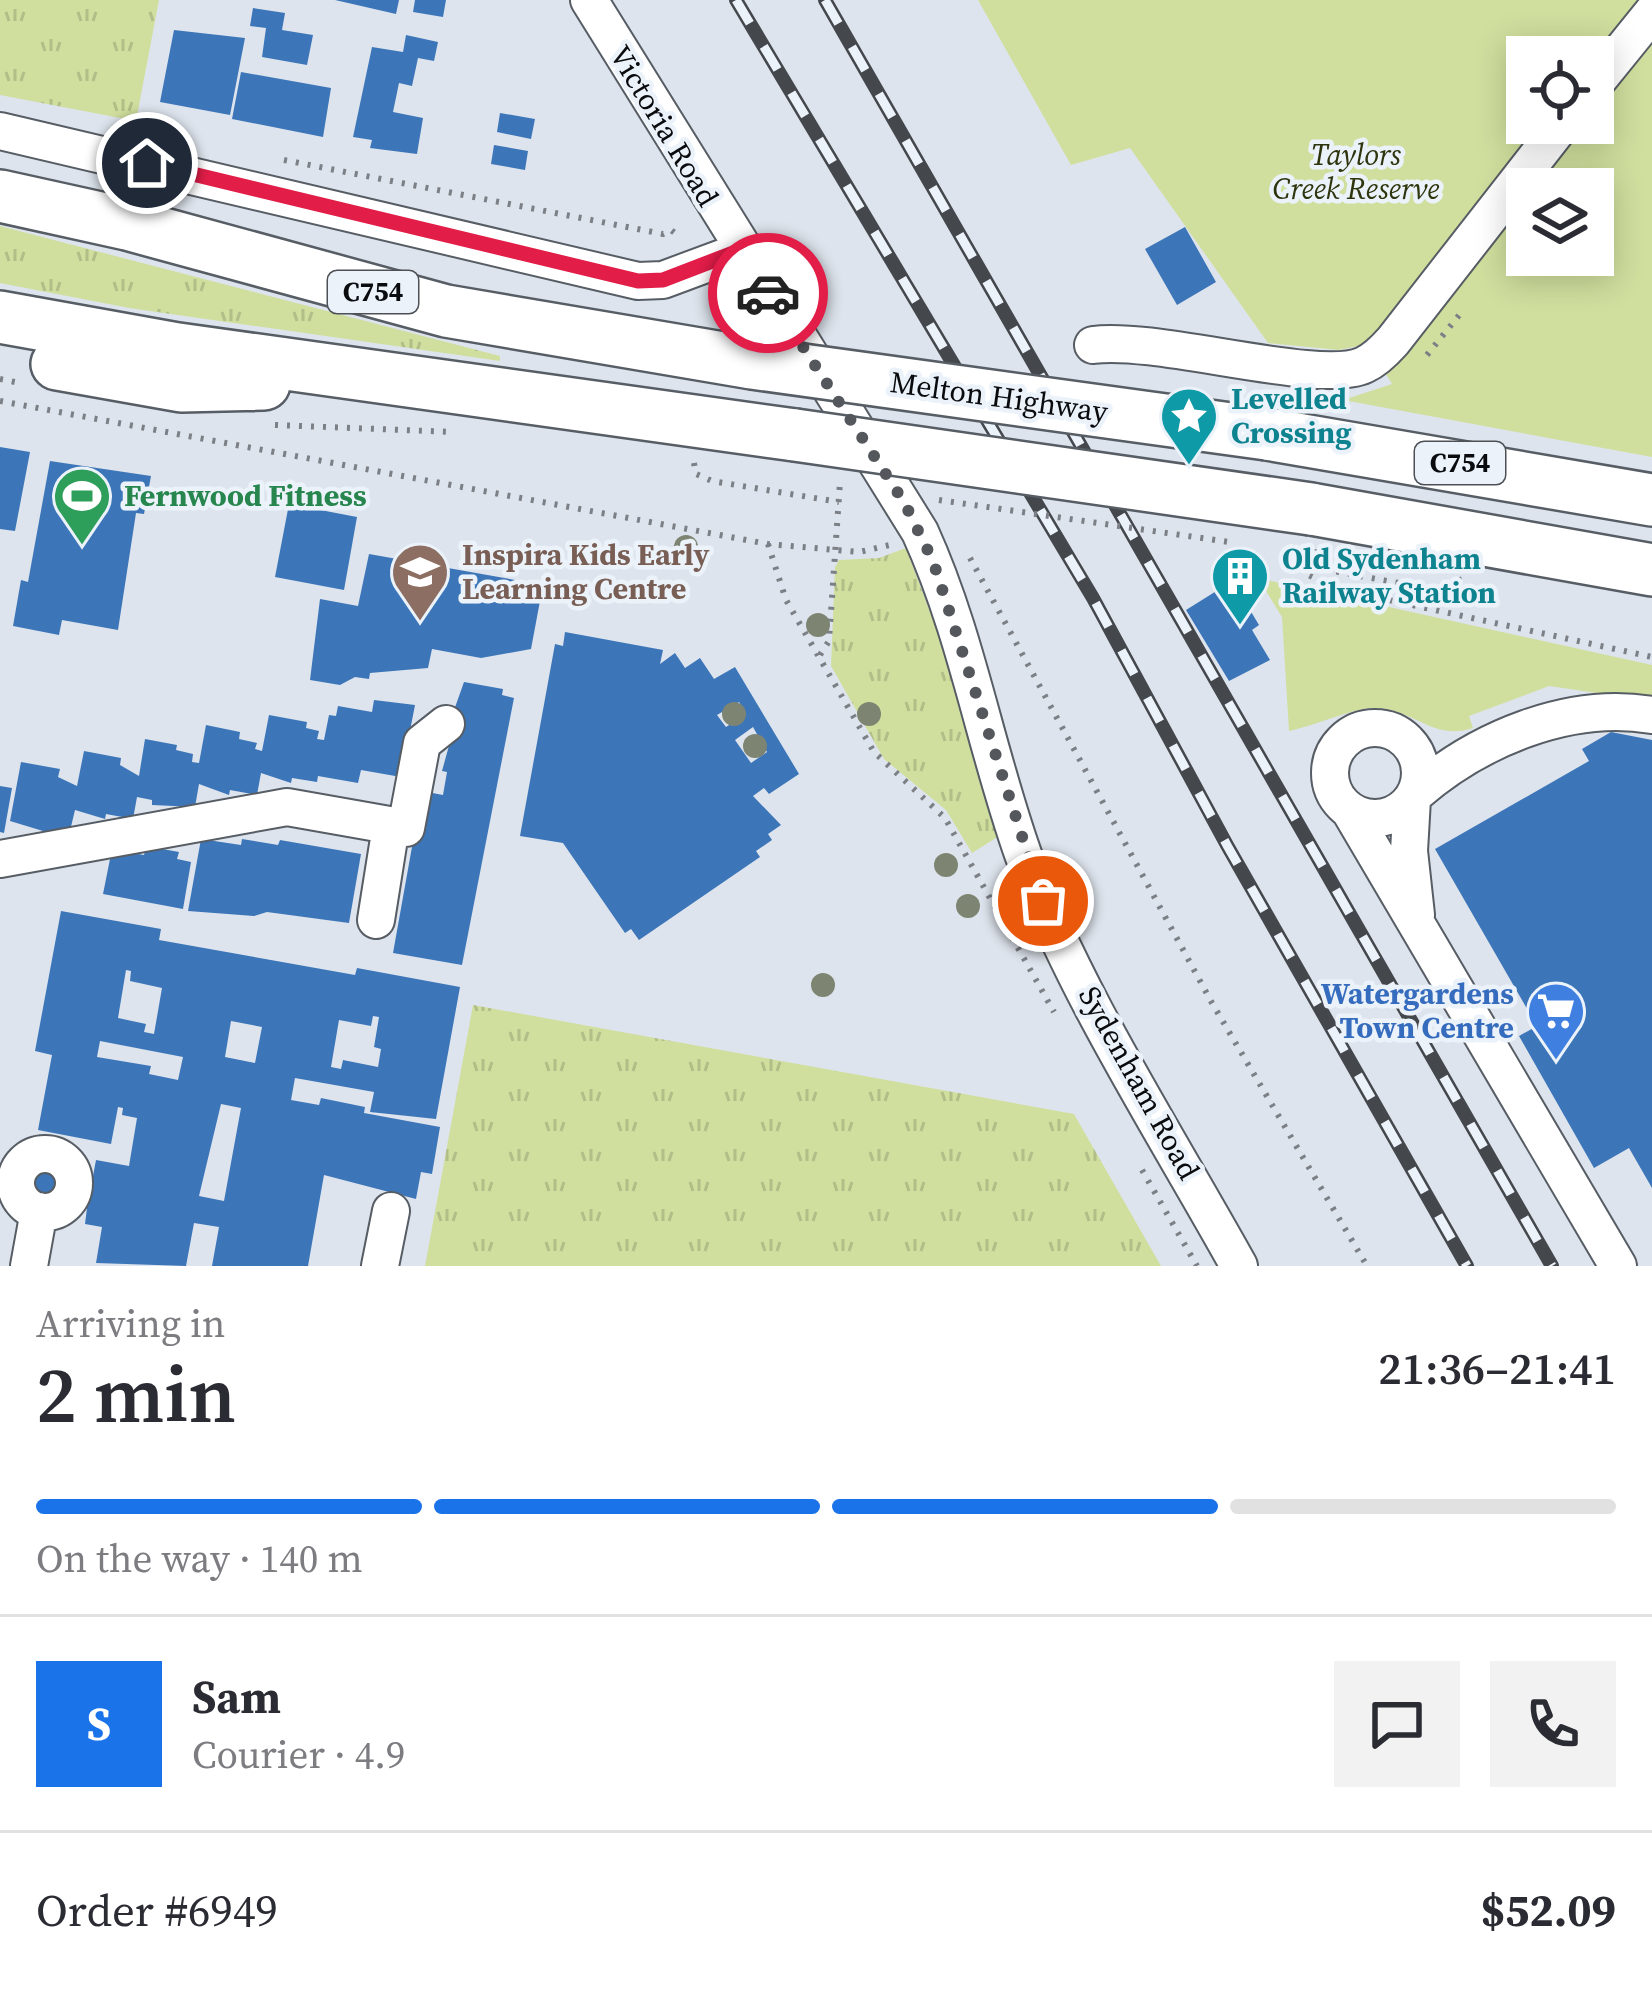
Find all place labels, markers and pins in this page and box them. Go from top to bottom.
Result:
pin [96,112,198,214]
place label: Levelled Crossing [1231,378,1352,453]
place icon: Levelled Crossing [1158,385,1220,467]
sports icon: Fernwood Fitness [51,465,113,547]
place label: Fernwood Fitness [124,475,367,516]
place label: Inspira Kids Early Learning Centre [462,534,709,609]
place label: Old Sydenham Railway Station [1282,538,1496,613]
school or university icon: Inspira Kids Early Learning Centre [389,541,451,623]
building icon: Old Sydenham Railway Station [1209,545,1271,627]
pin [992,850,1094,952]
place label: Watergardens Town Centre [1321,973,1514,1048]
supermarket icon: Watergardens Town Centre [1525,980,1587,1062]

